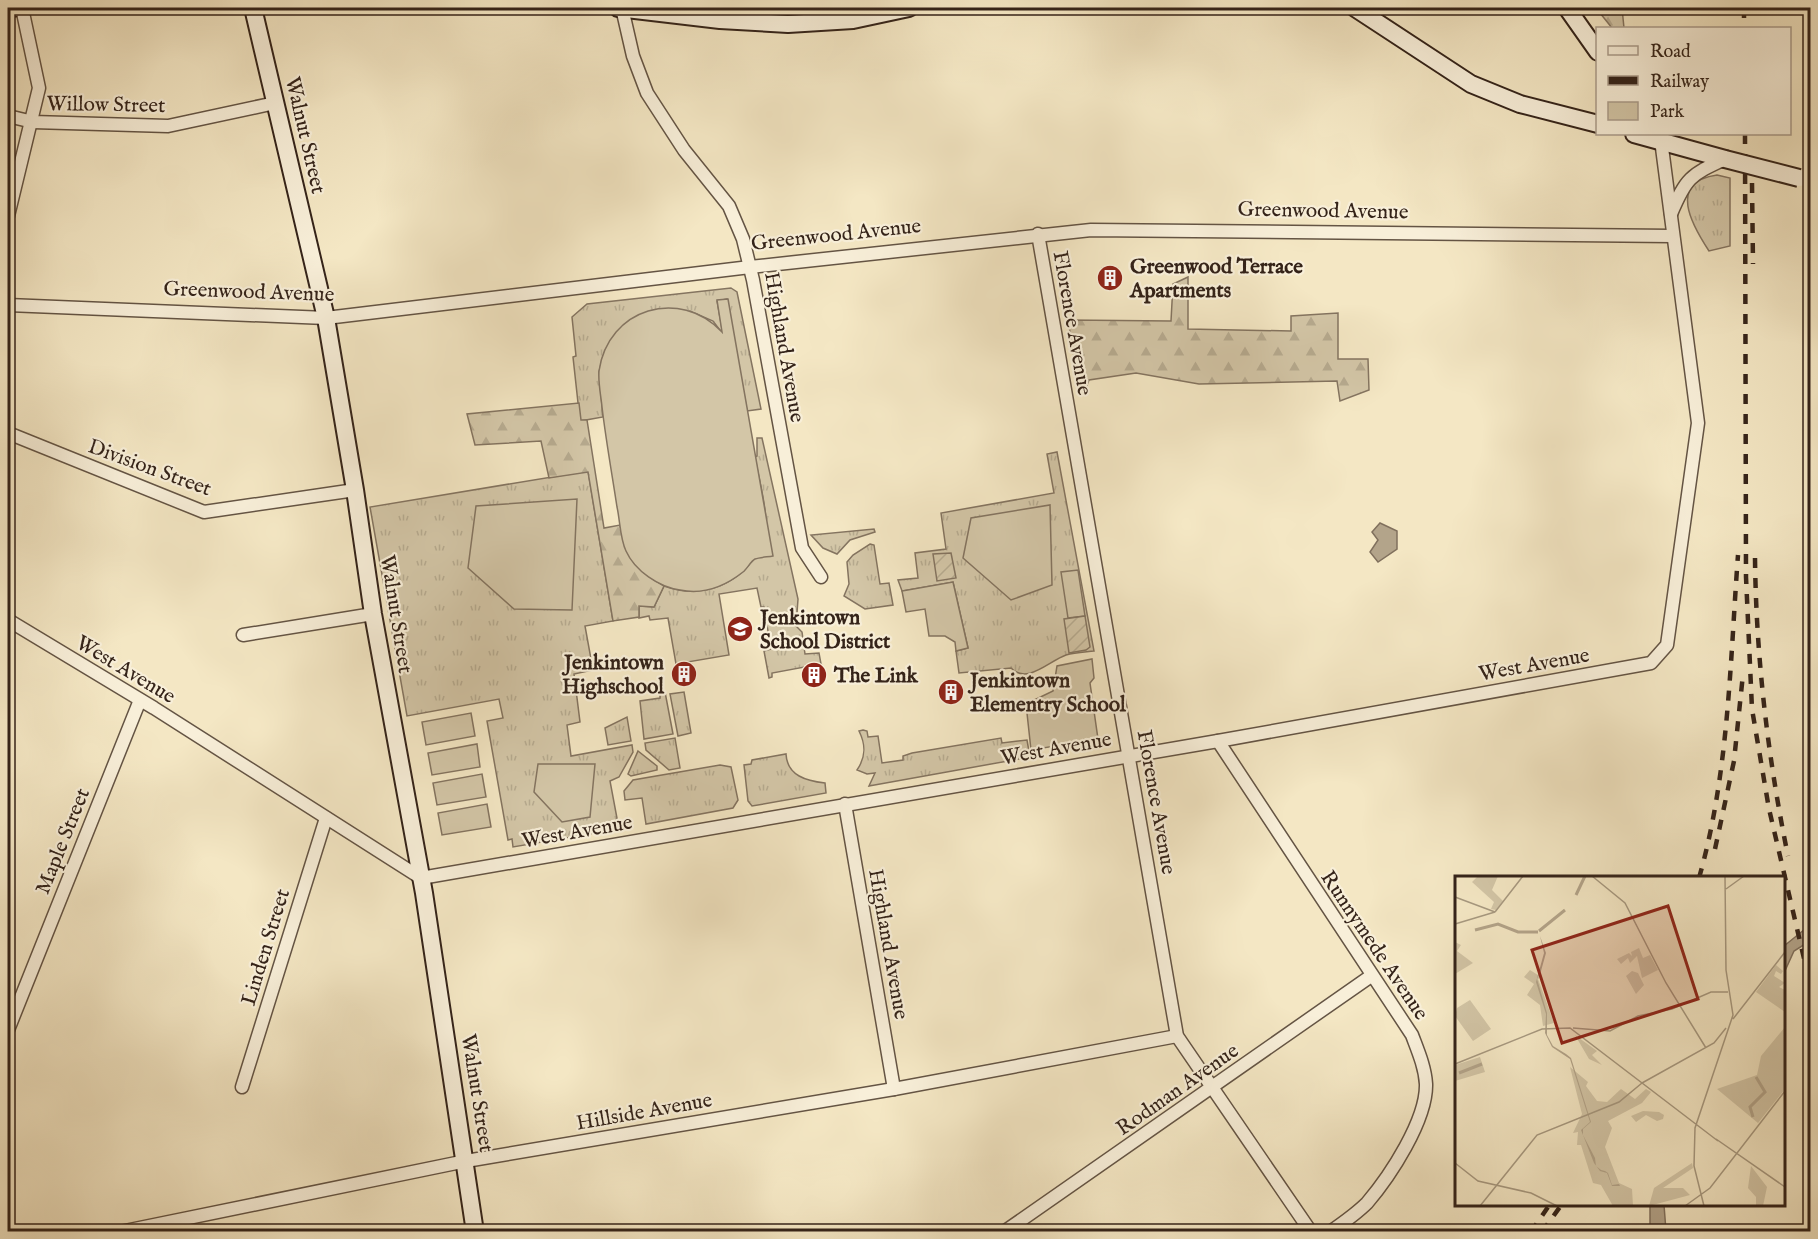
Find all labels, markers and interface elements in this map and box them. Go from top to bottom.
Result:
legend [1596,27,1791,135]
text: Road [1650,41,1691,64]
text: Railway [1650,71,1709,94]
street label: Walnut Street [278,74,331,197]
street label: Willow Street [46,91,166,120]
text: Park [1650,101,1685,124]
street label: Greenwood Avenue [1237,197,1409,226]
street label: Greenwood Avenue [750,213,923,258]
street label: Florence Avenue [1046,249,1098,398]
place label: Greenwood Terrace Apartments [1129,254,1303,305]
building icon: Greenwood Terrace Apartments [1095,263,1125,293]
street label: Highland Avenue [757,270,810,425]
street label: Greenwood Avenue [163,276,335,309]
street label: Division Street [84,434,215,503]
street label: Walnut Street [373,553,418,675]
place label: Jenkintown School District [757,605,891,656]
school or university icon: Jenkintown School District [725,614,755,644]
street label: West Avenue [70,630,180,711]
street label: West Avenue [1477,642,1592,688]
place label: Jenkintown Highschool [561,650,665,701]
building icon: Jenkintown Highschool [669,659,699,689]
building icon: The Link [799,660,829,690]
place label: The Link [833,663,918,690]
place label: Jenkintown Elementry School [967,668,1127,719]
building icon: Jenkintown Elementry School [936,677,966,707]
street label: West Avenue [999,726,1114,772]
street label: Florence Avenue [1130,728,1182,877]
street label: Maple Street [30,785,97,899]
street label: West Avenue [520,809,635,855]
street label: Runnymede Avenue [1314,866,1434,1026]
street label: Highland Avenue [861,867,914,1022]
inset map [1455,876,1785,1206]
street label: Linden Street [236,886,297,1009]
street label: Walnut Street [454,1032,499,1154]
street label: Rodman Avenue [1111,1038,1245,1142]
street label: Hillside Avenue [574,1087,715,1138]

